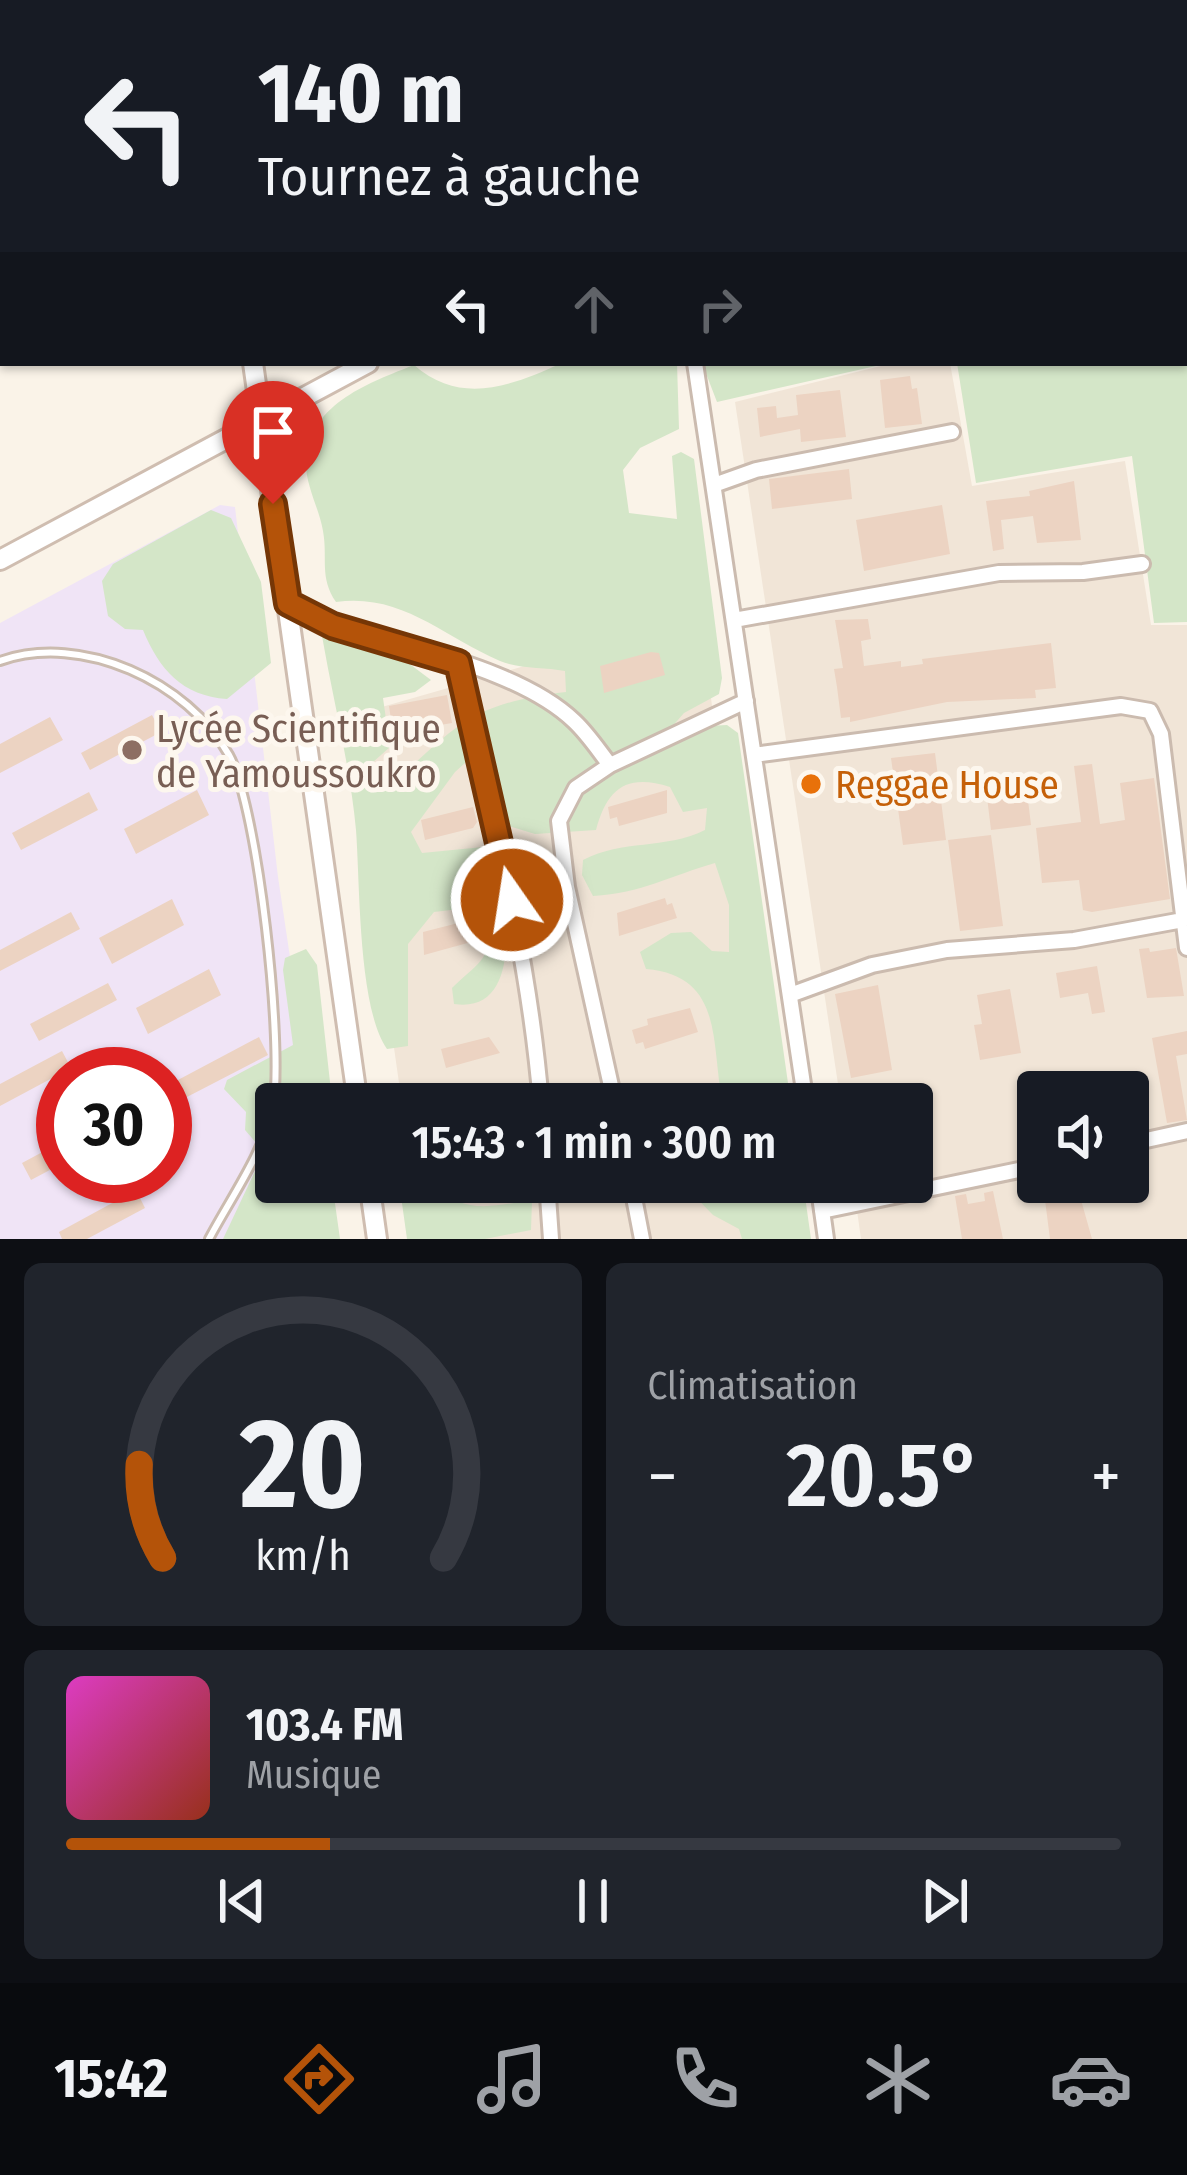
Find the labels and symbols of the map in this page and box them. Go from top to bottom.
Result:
pin [222,381,324,504]
place label: Lycée Scientifique de Yamoussoukro [156,706,441,797]
marker: Lycée Scientifique de Yamoussoukro [119,737,145,763]
place label: Reggae House [835,762,1059,808]
marker: Reggae House [798,771,824,797]
position arrow [449,837,575,963]
speed limit sign: 30 [36,1047,192,1203]

